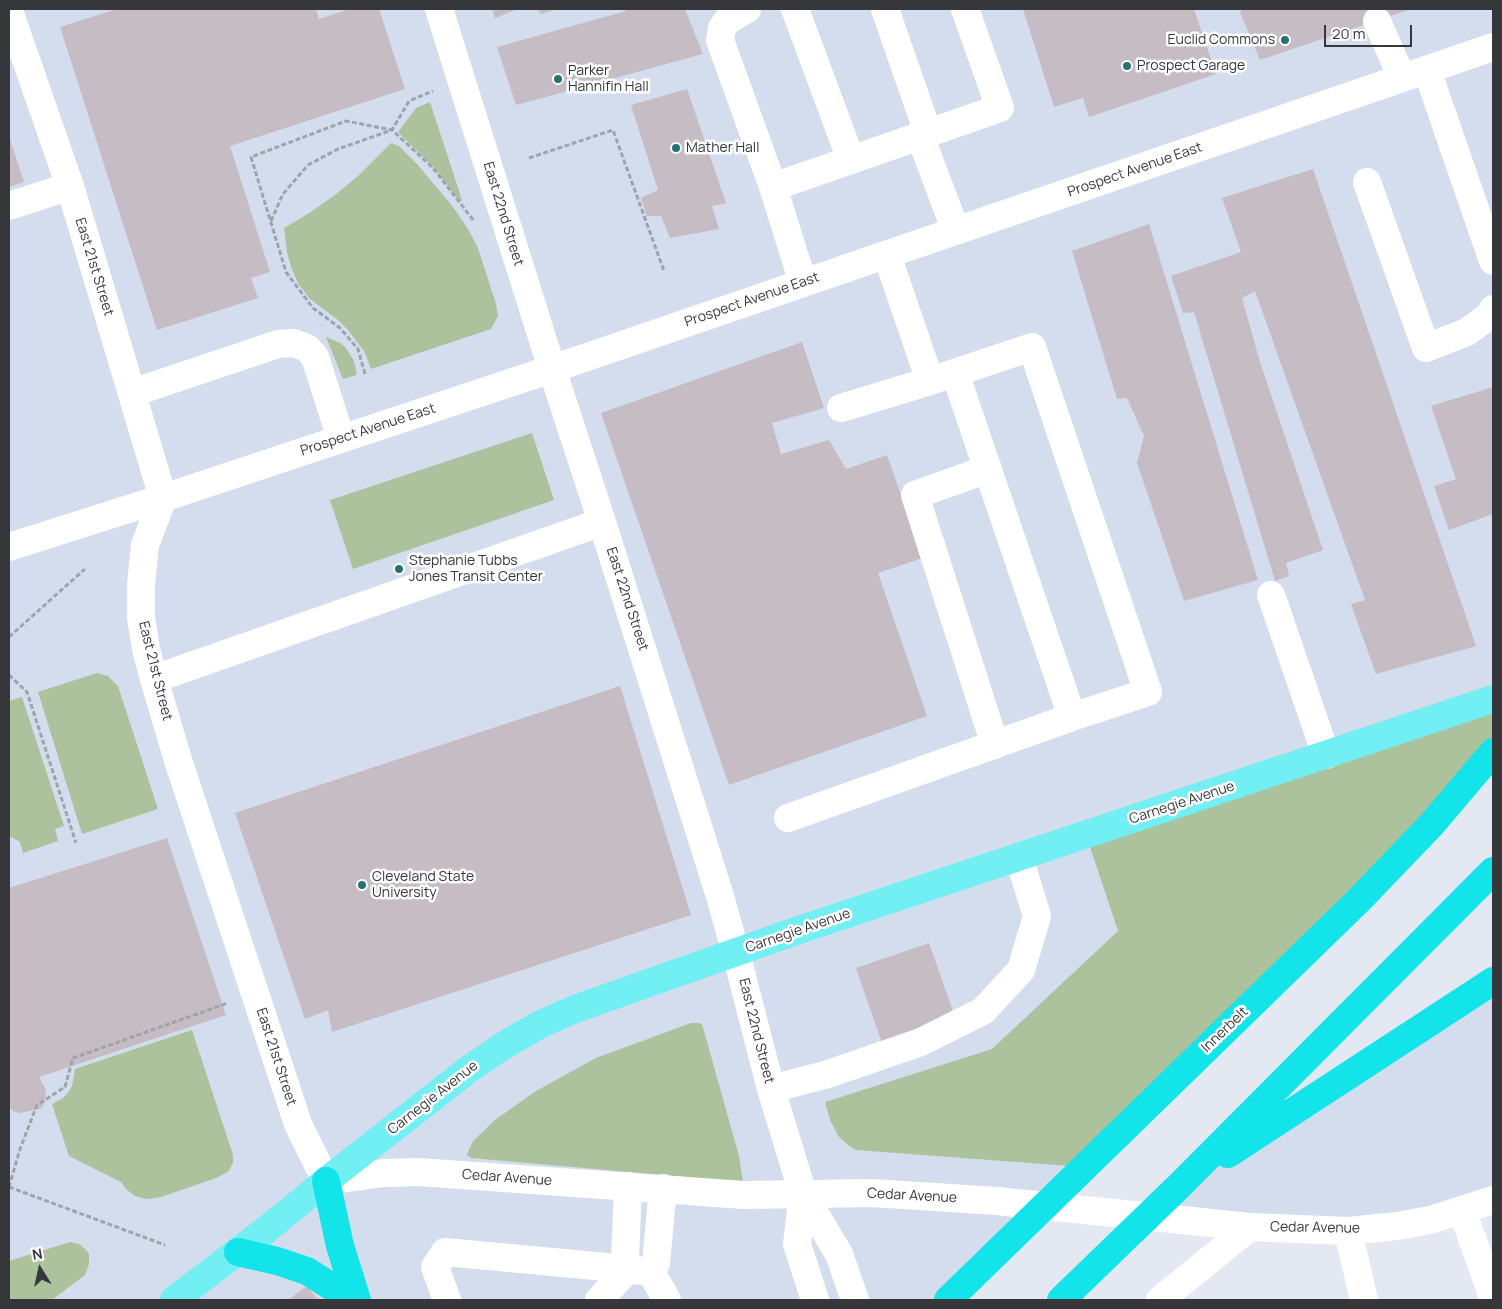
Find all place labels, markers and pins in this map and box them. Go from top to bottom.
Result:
place label: Euclid Commons [1168,32,1275,48]
marker: Euclid Commons [1279,34,1291,46]
place label: Prospect Garage [1137,58,1245,74]
marker: Prospect Garage [1121,60,1133,72]
place label: Parker Hannifin Hall [568,63,649,95]
marker: Parker Hannifin Hall [552,73,564,85]
place label: Mather Hall [686,140,759,156]
marker: Mather Hall [670,142,682,154]
place label: Stephanie Tubbs Jones Transit Center [409,553,543,586]
marker: Stephanie Tubbs Jones Transit Center [393,563,405,575]
place label: Cleveland State University [372,869,474,902]
marker: Cleveland State University [356,879,368,891]

